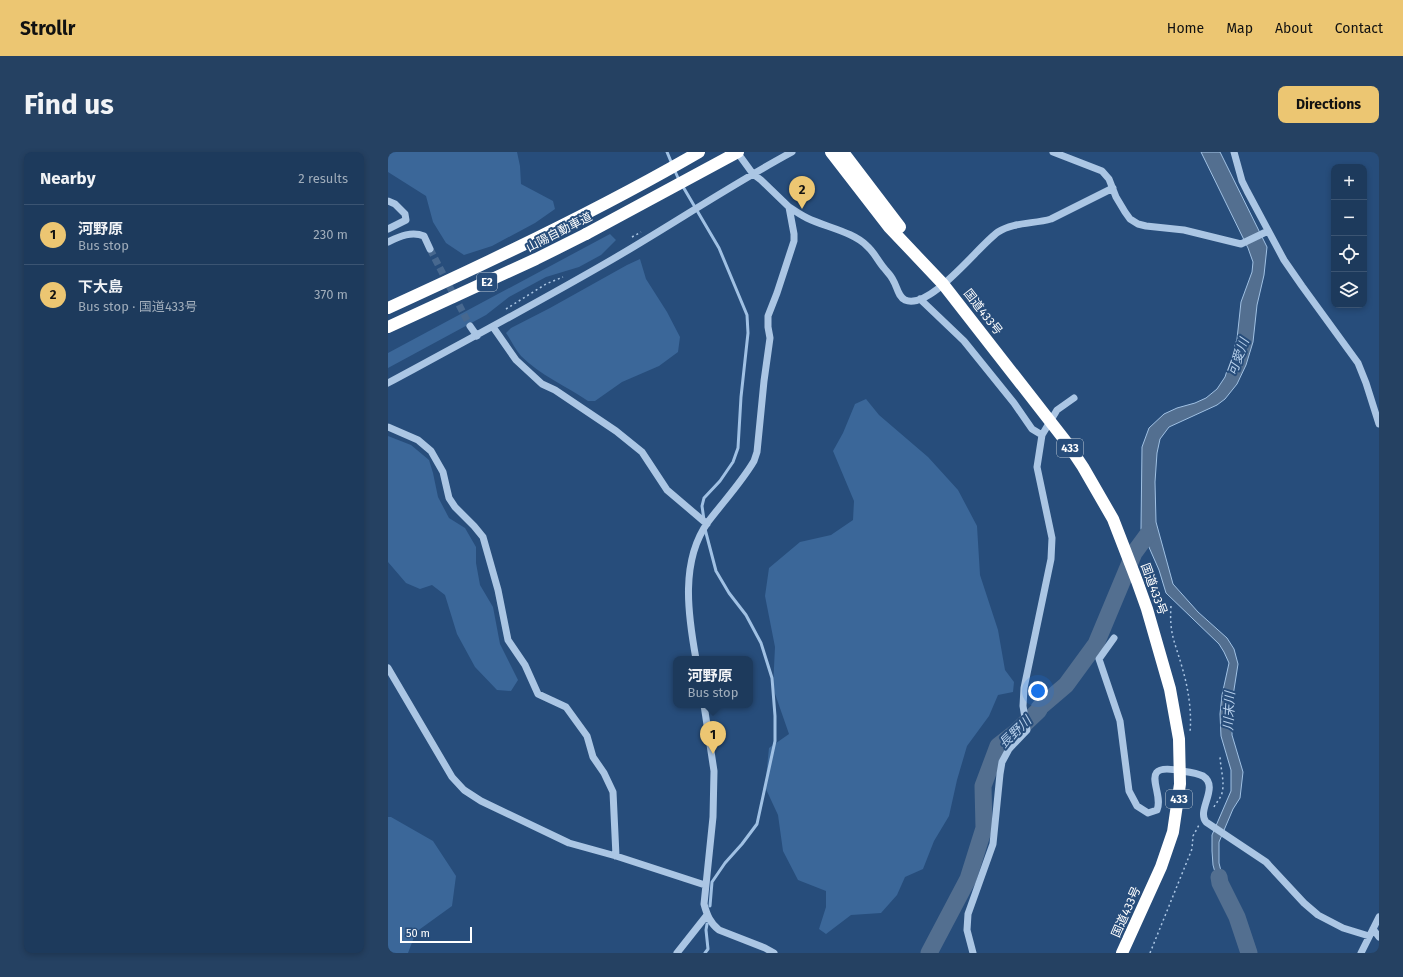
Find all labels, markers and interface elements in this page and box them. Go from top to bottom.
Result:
text: Strollr [20,17,75,40]
text: Home [1167,20,1204,37]
text: Map [1226,20,1253,37]
text: About [1275,20,1313,37]
text: Contact [1335,20,1383,37]
button: Directions [1278,86,1379,123]
text: Find us [24,88,114,121]
map controls [1331,164,1367,308]
button: + [1331,164,1367,200]
text: Nearby [40,168,95,189]
text: 2 results [298,171,348,186]
pin: 2 [789,176,815,209]
button: − [1331,200,1367,236]
street label: 山陽自動車道 [524,209,594,255]
text: 河野原 [78,220,123,238]
text: 1 [50,227,56,242]
text: 230 m [313,227,348,242]
button: locate [1331,236,1367,272]
text: Bus stop [78,238,129,253]
button: layers [1331,272,1367,308]
road number: E2 [477,273,497,291]
text: 下大島 [78,278,123,296]
street label: 国道433号 [961,286,1005,338]
text: 2 [50,287,56,302]
text: 370 m [314,287,348,302]
text: Bus stop · 国道433号 [78,299,198,314]
water label: 可愛川 [1224,334,1252,378]
road number: 433 [1057,439,1083,457]
street label: 国道433号 [1138,561,1170,617]
popup [673,656,753,708]
text: 河野原 [688,667,733,685]
your location [1028,681,1048,701]
text: Bus stop [688,685,738,700]
water label: 川末川 [1220,689,1238,731]
water label: 長野川 [996,712,1036,751]
pin: 1 [700,721,726,754]
road number: 433 [1166,790,1192,808]
street label: 国道433号 [1109,884,1143,940]
scale bar [400,925,472,944]
text: 50 m [406,927,430,940]

